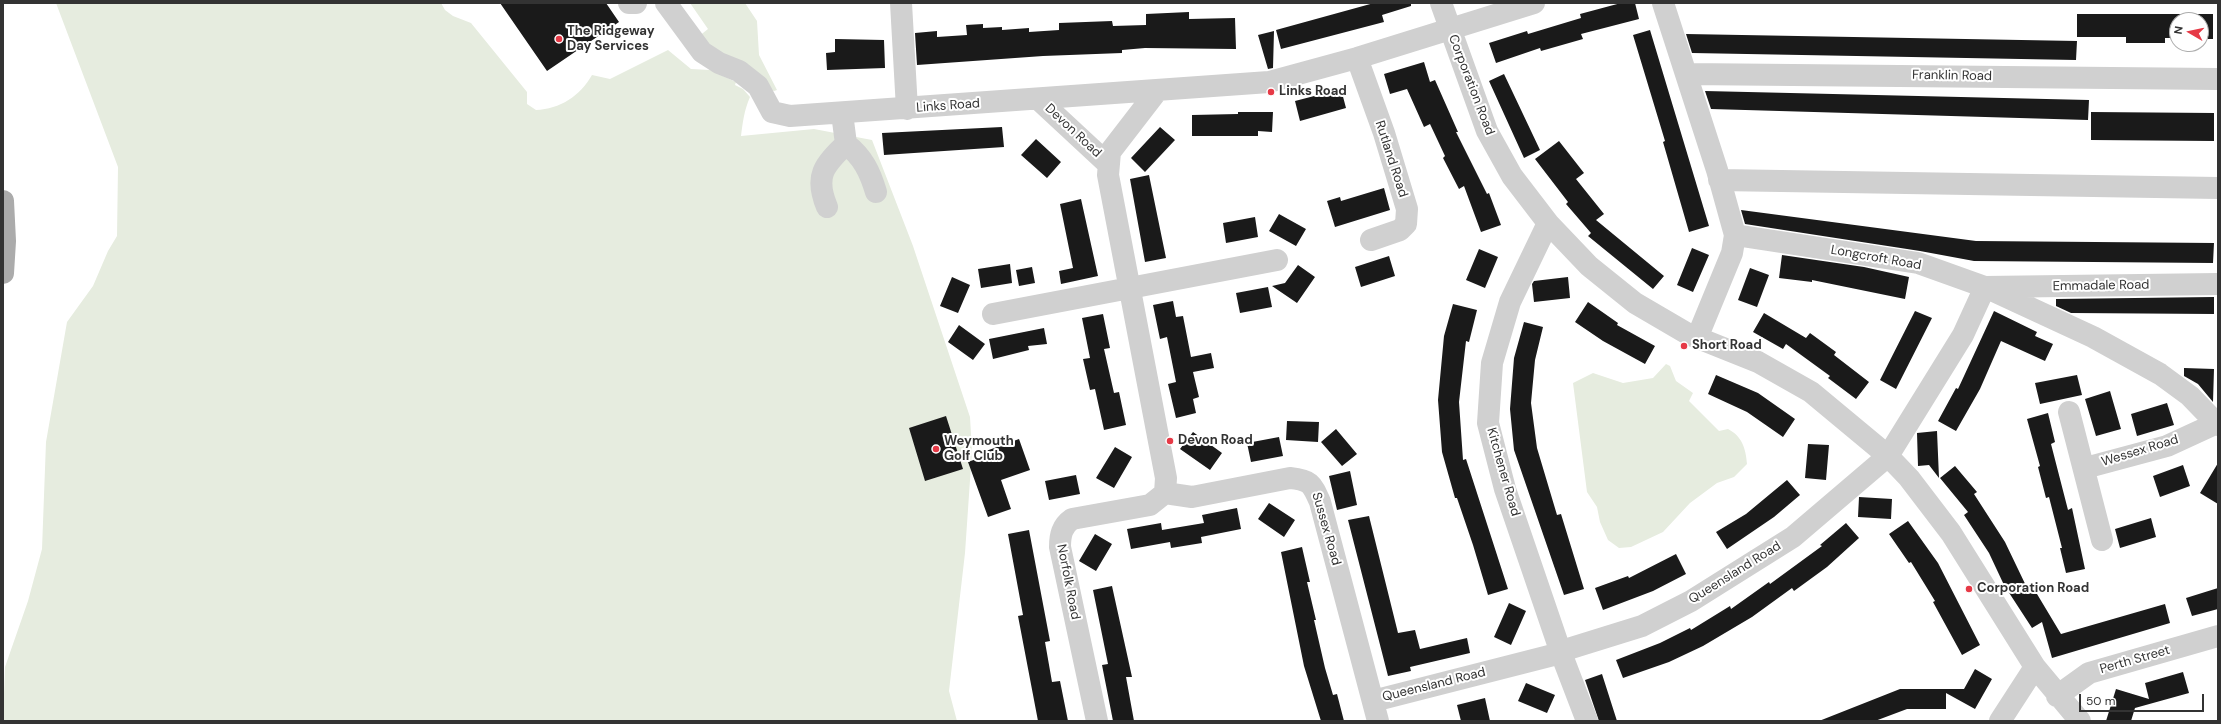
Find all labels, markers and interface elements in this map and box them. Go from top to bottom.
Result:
north arrow [2169,12,2209,52]
place label: The Ridgeway Day Services [567,24,655,55]
text: N [2171,25,2186,35]
street label: Corporation Road [1445,32,1497,138]
marker: The Ridgeway Day Services [554,34,564,44]
street label: Franklin Road [1912,68,1992,84]
place label: Links Road [1279,84,1347,100]
marker: Links Road [1266,87,1276,97]
street label: Links Road [916,96,980,116]
street label: Devon Road [1042,101,1104,161]
street label: Rutland Road [1371,119,1411,199]
street label: Longcroft Road [1829,242,1923,274]
street label: Emmadale Road [2052,277,2150,295]
place label: Short Road [1692,338,1762,354]
marker: Short Road [1679,341,1689,351]
street label: Kitchener Road [1483,426,1523,518]
street label: Wessex Road [2100,432,2180,470]
place label: Devon Road [1178,433,1253,449]
place label: Weymouth Golf Club [944,434,1014,465]
marker: Devon Road [1165,436,1175,446]
marker: Weymouth Golf Club [931,444,941,454]
street label: Sussex Road [1308,491,1344,567]
street label: Queensland Road [1686,538,1784,608]
street label: Norfolk Road [1053,543,1083,621]
place label: Corporation Road [1977,581,2089,597]
marker: Corporation Road [1964,584,1974,594]
street label: Perth Street [2098,643,2172,677]
street label: Queensland Road [1381,665,1487,705]
scale bar [2081,686,2206,712]
text: 50 m [2086,693,2115,709]

